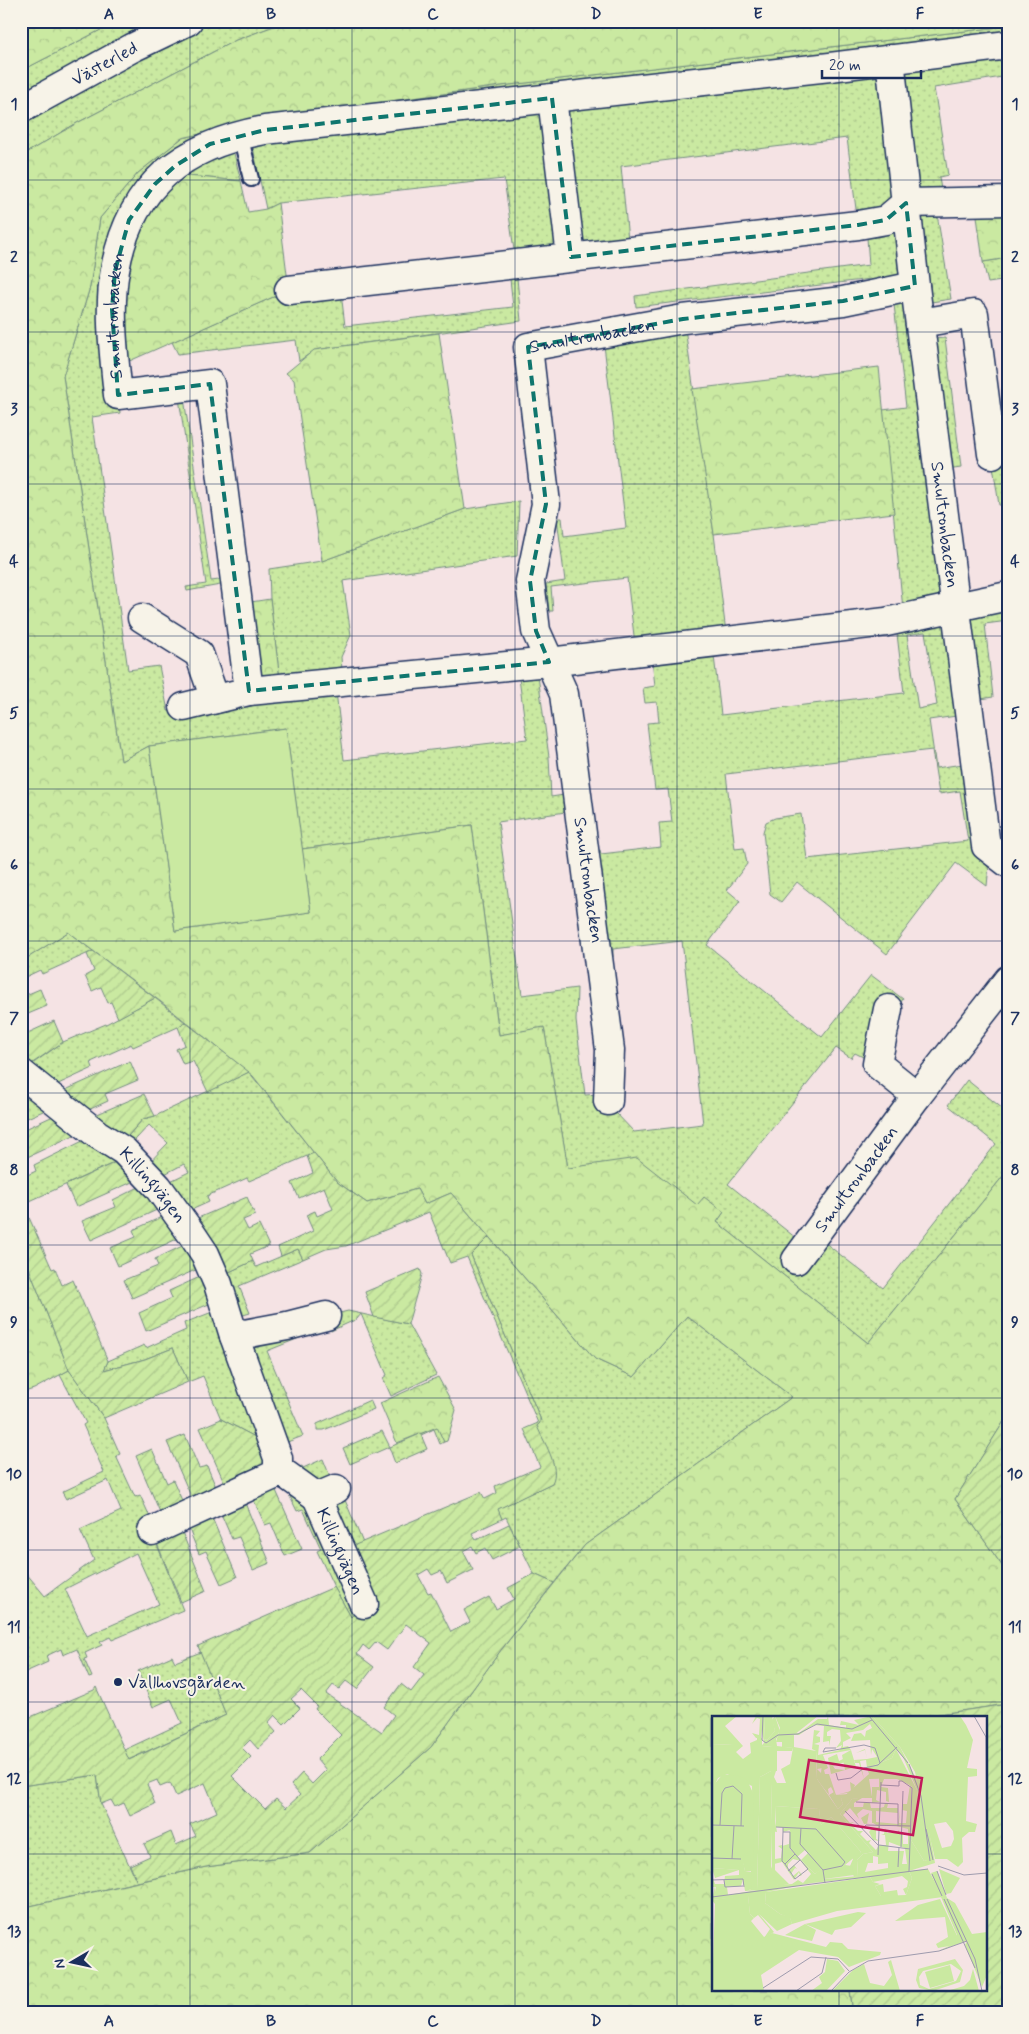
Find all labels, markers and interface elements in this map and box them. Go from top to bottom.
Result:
text: A [104,4,114,25]
text: B [266,4,276,25]
text: C [427,4,439,25]
text: D [590,4,602,25]
text: E [753,4,763,25]
text: F [916,4,925,25]
street label: Västerled [67,36,142,92]
scale bar [822,48,920,80]
text: 20 m [829,56,861,76]
text: 1 [10,94,18,115]
text: 1 [1011,94,1019,115]
text: 2 [10,247,18,268]
text: 2 [1011,247,1019,268]
street label: Smultronbacken [101,250,131,380]
street label: Smultronbacken [527,313,657,360]
text: 3 [10,399,18,420]
text: 3 [1011,399,1019,420]
street label: Smultronbacken [924,460,964,589]
text: 4 [9,551,19,572]
text: 4 [1010,551,1020,572]
text: 5 [9,703,19,724]
text: 5 [1010,703,1020,724]
street label: Smultronbacken [567,816,609,945]
text: 6 [10,855,18,876]
text: 6 [1011,855,1019,876]
text: 7 [9,1008,19,1029]
text: 7 [1010,1008,1020,1029]
street label: Smultronbacken [809,1121,904,1238]
street label: Killingvägen [113,1142,191,1228]
text: 8 [9,1160,19,1181]
text: 8 [1010,1160,1020,1181]
text: 9 [10,1312,18,1333]
text: 9 [1011,1312,1019,1333]
text: 10 [6,1464,22,1485]
text: 10 [1007,1464,1023,1485]
street label: Killingvägen [310,1504,369,1599]
text: 11 [7,1617,21,1638]
text: 11 [1008,1617,1022,1638]
place label: Vallhovsgården [128,1671,245,1696]
marker: Vallhovsgården [112,1676,124,1688]
inset map [712,1716,986,1992]
text: 12 [6,1769,22,1790]
text: 12 [1007,1769,1023,1790]
text: 13 [7,1921,21,1942]
text: 13 [1008,1921,1022,1942]
north arrow [48,1936,98,1986]
text: N [51,1958,70,1970]
text: A [104,2011,114,2032]
text: B [266,2011,276,2032]
text: C [427,2011,439,2032]
text: D [590,2011,602,2032]
text: E [753,2011,763,2032]
text: F [916,2011,925,2032]

